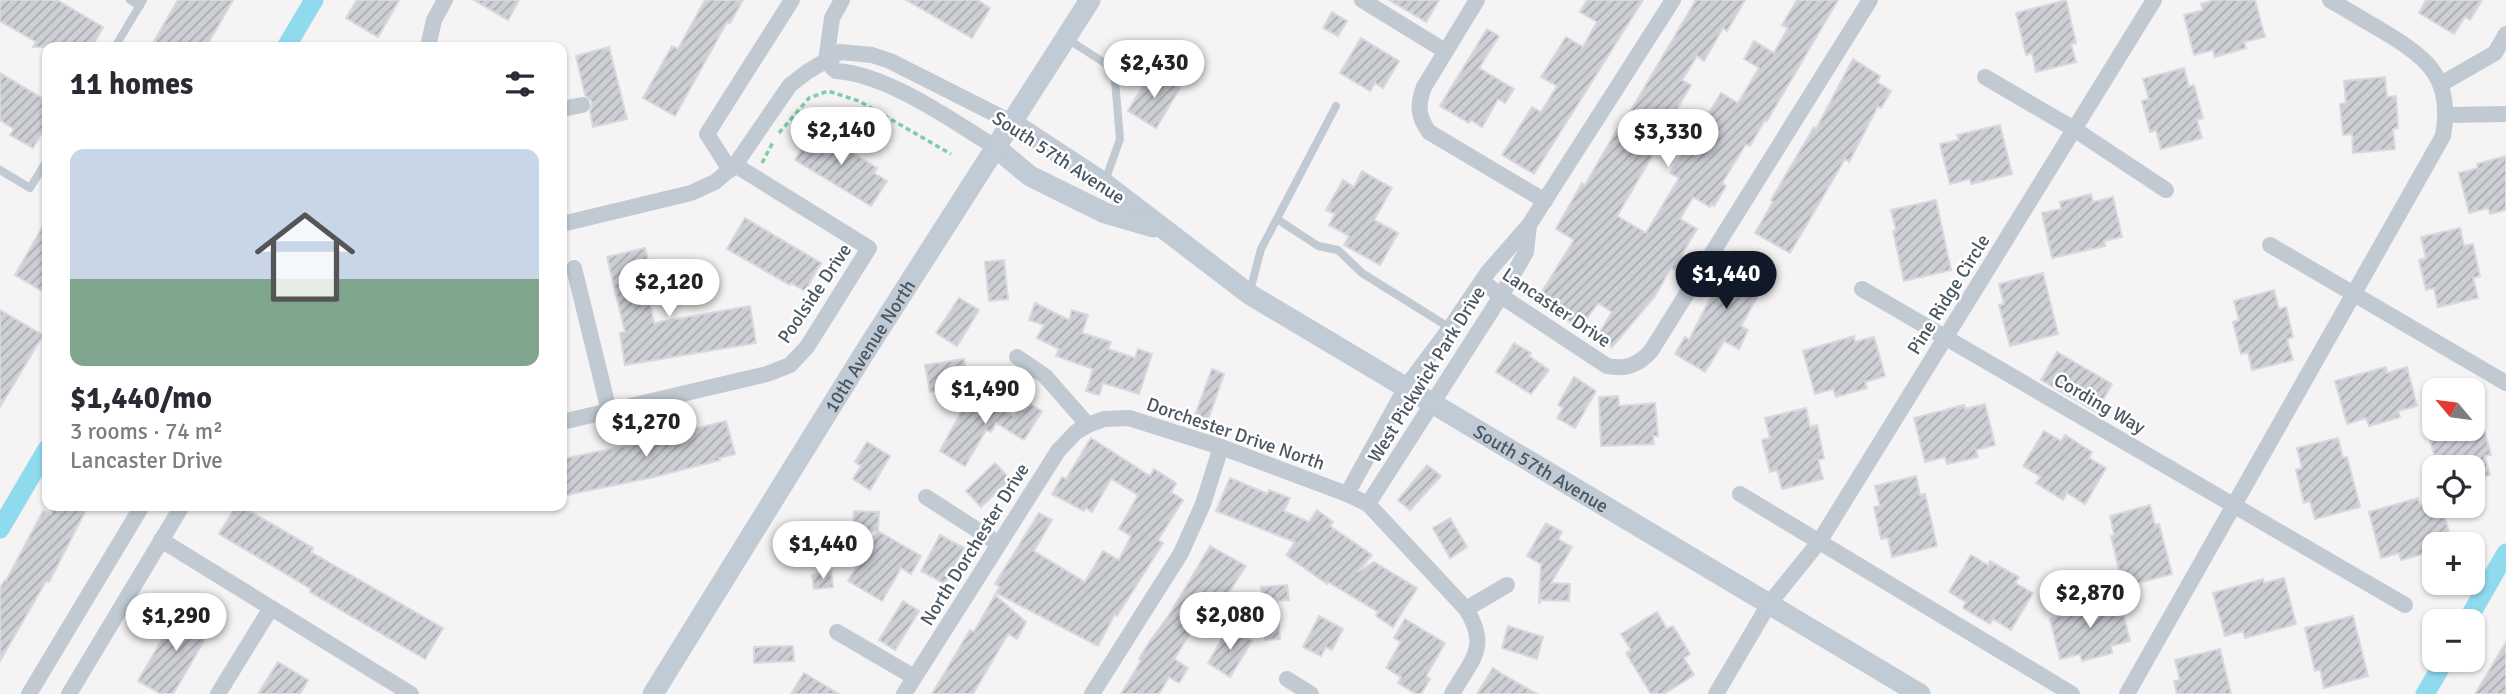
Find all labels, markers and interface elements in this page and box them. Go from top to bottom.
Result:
pin: $2,430 [1097,41,1211,100]
text: $2,430 [1120,48,1188,77]
icon: filters [501,65,539,103]
text: 11 homes [70,66,193,103]
street label: South 57th Avenue [988,106,1129,210]
pin: $2,140 [784,108,898,167]
pin: $3,330 [1611,110,1725,169]
text: $2,140 [807,115,875,144]
text: $3,330 [1634,117,1702,146]
icon: home [242,194,368,320]
street label: Pine Ridge Circle [1902,230,1995,359]
street label: Poolside Drive [773,239,857,348]
pin: $1,440 [1669,252,1783,311]
text: $1,440 [1692,259,1760,288]
pin: $2,120 [612,260,726,319]
street label: Lancaster Drive [1497,263,1616,353]
text: $2,120 [635,267,703,296]
street label: 10th Avenue North [819,275,921,417]
street label: West Pickwick Park Drive [1363,282,1491,467]
pin: $1,490 [928,366,1042,426]
street label: Cording Way [2050,368,2150,440]
text: $1,490 [951,374,1019,403]
north arrow [2422,378,2485,441]
map controls [2422,378,2485,672]
text: $1,440/mo [70,380,212,417]
street label: Dorchester Drive North [1143,392,1328,476]
pin: $1,270 [589,400,703,459]
text: $1,270 [612,407,680,436]
text: 3 rooms · 74 m² [70,417,223,446]
street label: South 57th Avenue [1469,419,1613,519]
text: Lancaster Drive [70,446,223,475]
button: locate [2422,455,2485,518]
street label: North Dorchester Drive [915,459,1035,630]
pin: $1,440 [766,522,880,581]
text: $1,440 [789,529,857,558]
button: + [2422,532,2485,595]
pin: $2,870 [2033,570,2147,630]
text: $2,870 [2056,578,2124,607]
pin: $2,080 [1173,592,1287,652]
pin: $1,290 [119,594,233,653]
text: $2,080 [1196,600,1264,629]
text: $1,290 [142,601,210,630]
button: − [2422,609,2485,672]

